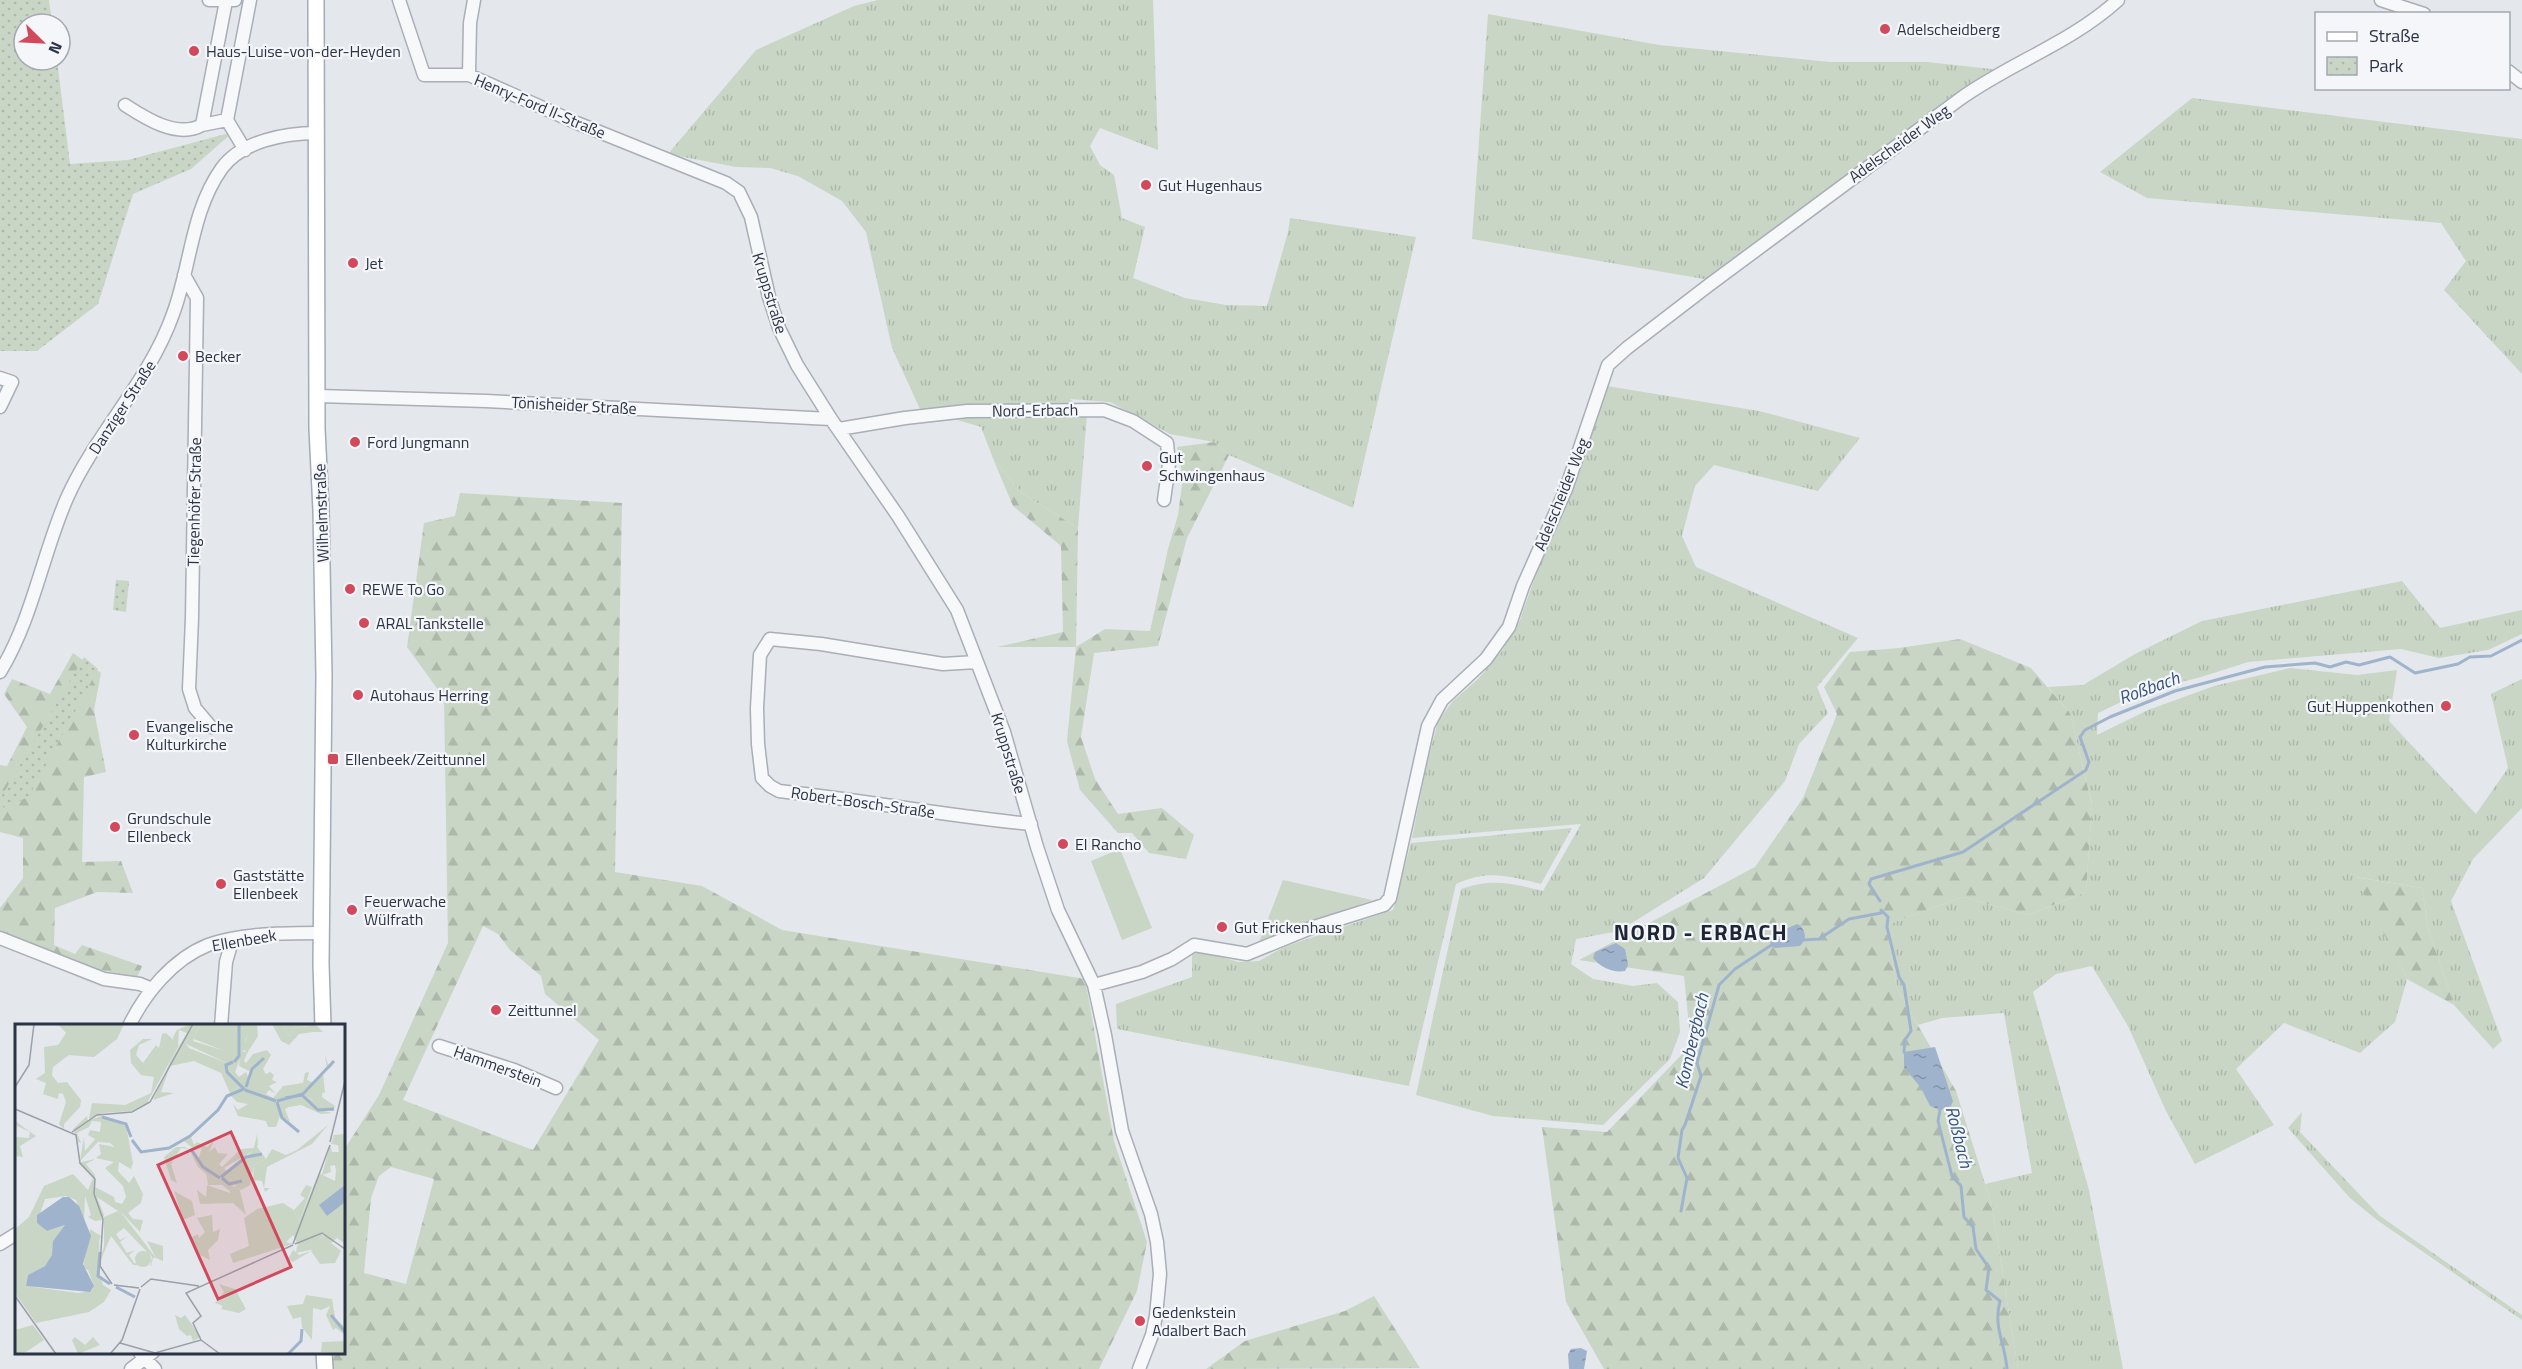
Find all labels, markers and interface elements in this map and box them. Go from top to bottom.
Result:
north arrow [12,12,72,72]
legend [2315,12,2510,90]
place label: Adelscheidberg [1897,17,2000,41]
marker: Adelscheidberg [1878,22,1892,36]
text: Straße [2369,22,2420,49]
text: N [42,38,69,58]
place label: Haus-Luise-von-der-Heyden [206,39,401,63]
marker: Haus-Luise-von-der-Heyden [187,44,201,58]
text: Park [2369,52,2404,79]
street label: Henry-Ford II-Straße [471,67,609,145]
street label: Adelscheider Weg [1843,98,1955,188]
place label: Gut Hugenhaus [1158,173,1262,197]
marker: Gut Hugenhaus [1139,178,1153,192]
street label: Kruppstraße [746,249,794,337]
place label: Jet [365,251,384,275]
marker: Jet [346,256,360,270]
place label: Becker [195,344,241,368]
marker: Becker [176,349,190,363]
street label: Danziger Straße [83,355,161,459]
street label: Tönisheider Straße [511,390,637,420]
street label: Nord-Erbach [992,397,1078,423]
place label: Ford Jungmann [367,430,469,454]
street label: Adelscheider Weg [1527,434,1595,554]
marker: Ford Jungmann [348,435,362,449]
street label: Tiegenhöfer Straße [181,437,207,567]
place label: Gut Schwingenhaus [1159,445,1265,487]
marker: Gut Schwingenhaus [1140,459,1154,473]
street label: Wilhelmstraße [307,463,335,563]
place label: REWE To Go [362,577,444,601]
marker: REWE To Go [343,582,357,596]
place label: ARAL Tankstelle [376,611,484,635]
marker: ARAL Tankstelle [357,616,371,630]
water label: Roßbach [2115,664,2184,711]
place label: Autohaus Herring [370,683,488,707]
marker: Autohaus Herring [351,688,365,702]
place label: Gut Huppenkothen [2307,694,2434,718]
marker: Gut Huppenkothen [2439,699,2453,713]
street label: Kruppstraße [985,709,1033,797]
place label: Evangelische Kulturkirche [146,714,233,756]
marker: Evangelische Kulturkirche [127,728,141,742]
place label: Ellenbeek/Zeittunnel [345,747,485,771]
marker: Ellenbeek/Zeittunnel [326,752,340,766]
street label: Robert-Bosch-Straße [789,780,937,824]
place label: Grundschule Ellenbeck [127,806,211,848]
marker: Grundschule Ellenbeck [108,820,122,834]
place label: El Rancho [1075,832,1142,856]
marker: El Rancho [1056,837,1070,851]
place label: Gaststätte Ellenbeek [233,863,304,905]
marker: Gaststätte Ellenbeek [214,877,228,891]
place label: Feuerwache Wülfrath [364,889,446,931]
marker: Feuerwache Wülfrath [345,903,359,917]
place label: Gut Frickenhaus [1234,915,1342,939]
district label: NORD - ERBACH [1614,915,1788,949]
marker: Gut Frickenhaus [1215,920,1229,934]
street label: Ellenbeek [210,922,278,957]
water label: Kombergbach [1667,989,1716,1091]
place label: Zeittunnel [508,998,577,1022]
marker: Zeittunnel [489,1003,503,1017]
inset map [15,1024,345,1354]
street label: Hammerstein [450,1039,546,1093]
water label: Roßbach [1939,1103,1980,1172]
place label: Gedenkstein Adalbert Bach [1152,1300,1246,1342]
marker: Gedenkstein Adalbert Bach [1133,1314,1147,1328]

